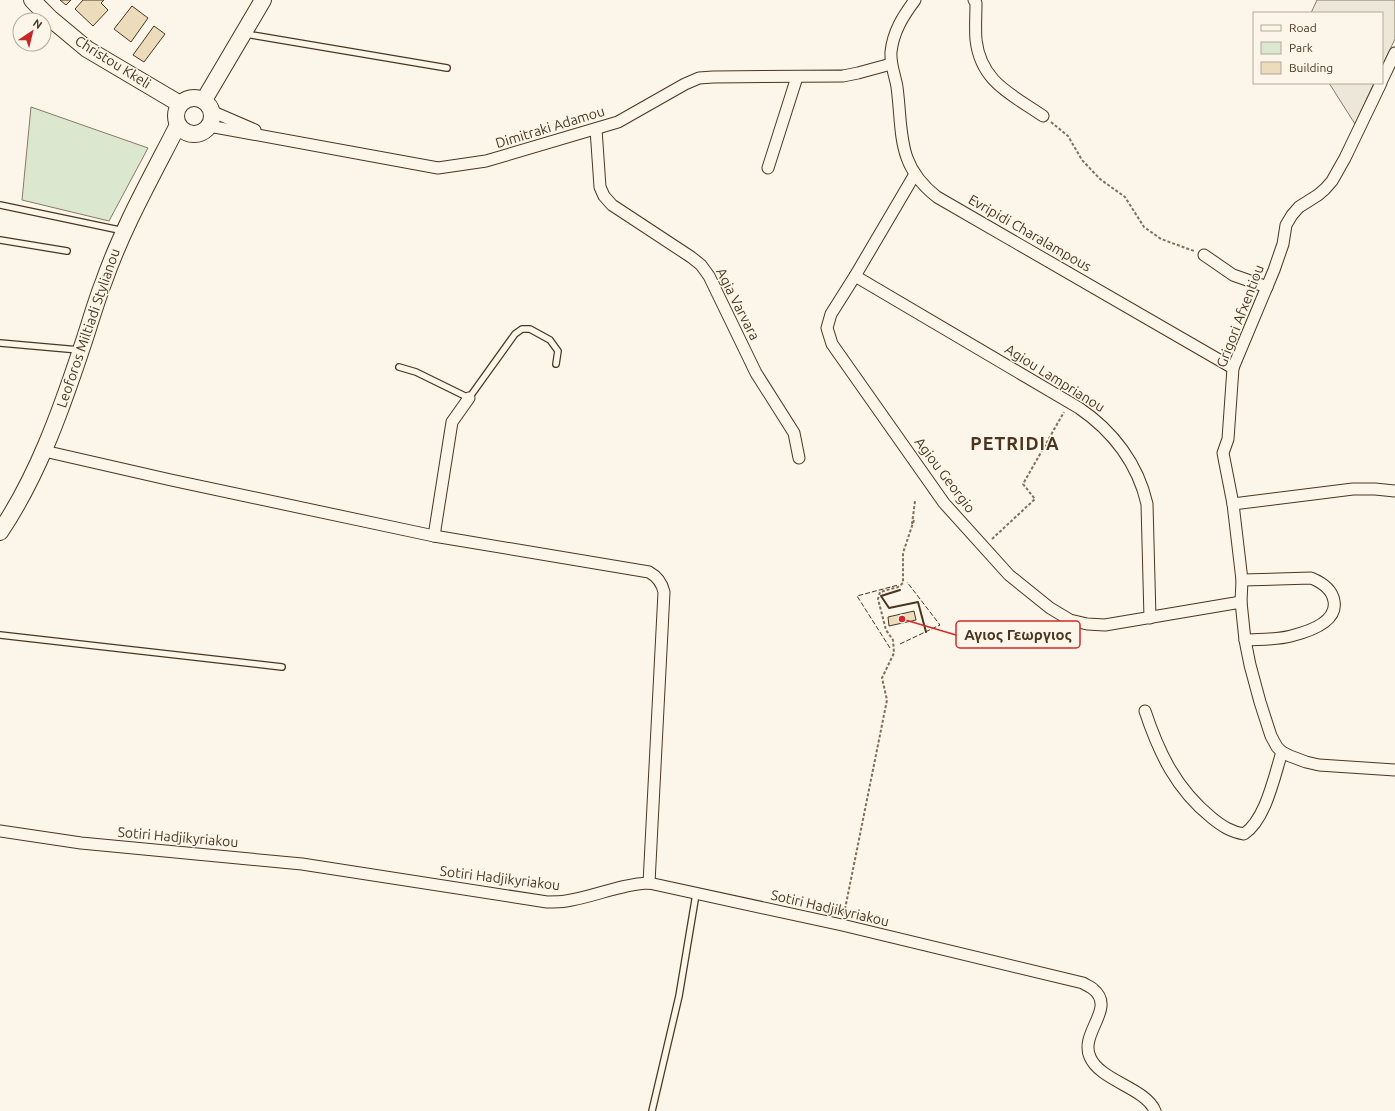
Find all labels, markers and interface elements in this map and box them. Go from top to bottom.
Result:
north arrow [12,12,52,52]
legend [1253,12,1383,84]
text: N [31,17,45,31]
text: Road [1289,21,1317,34]
street label: Christou Kkeli [72,32,154,92]
text: Park [1289,41,1313,54]
text: Building [1289,61,1333,74]
street label: Dimitraki Adamou [494,103,606,151]
street label: Evripidi Charalampous [966,191,1094,275]
street label: Leoforos Miltiadi Stylianou [53,246,123,410]
street label: Grigori Afxentiou [1213,262,1267,370]
street label: Agia Varvara [713,265,763,343]
street label: Agiou Lamprianou [1002,341,1108,415]
district label: PETRIDIA [970,433,1060,453]
street label: Agiou Georgio [912,434,978,516]
callout: Αγιος Γεωργιος [956,621,1080,648]
text: Αγιος Γεωργιος [964,626,1072,643]
street label: Sotiri Hadjikyriakou [117,824,239,850]
street label: Sotiri Hadjikyriakou [439,863,561,893]
street label: Sotiri Hadjikyriakou [769,887,891,929]

